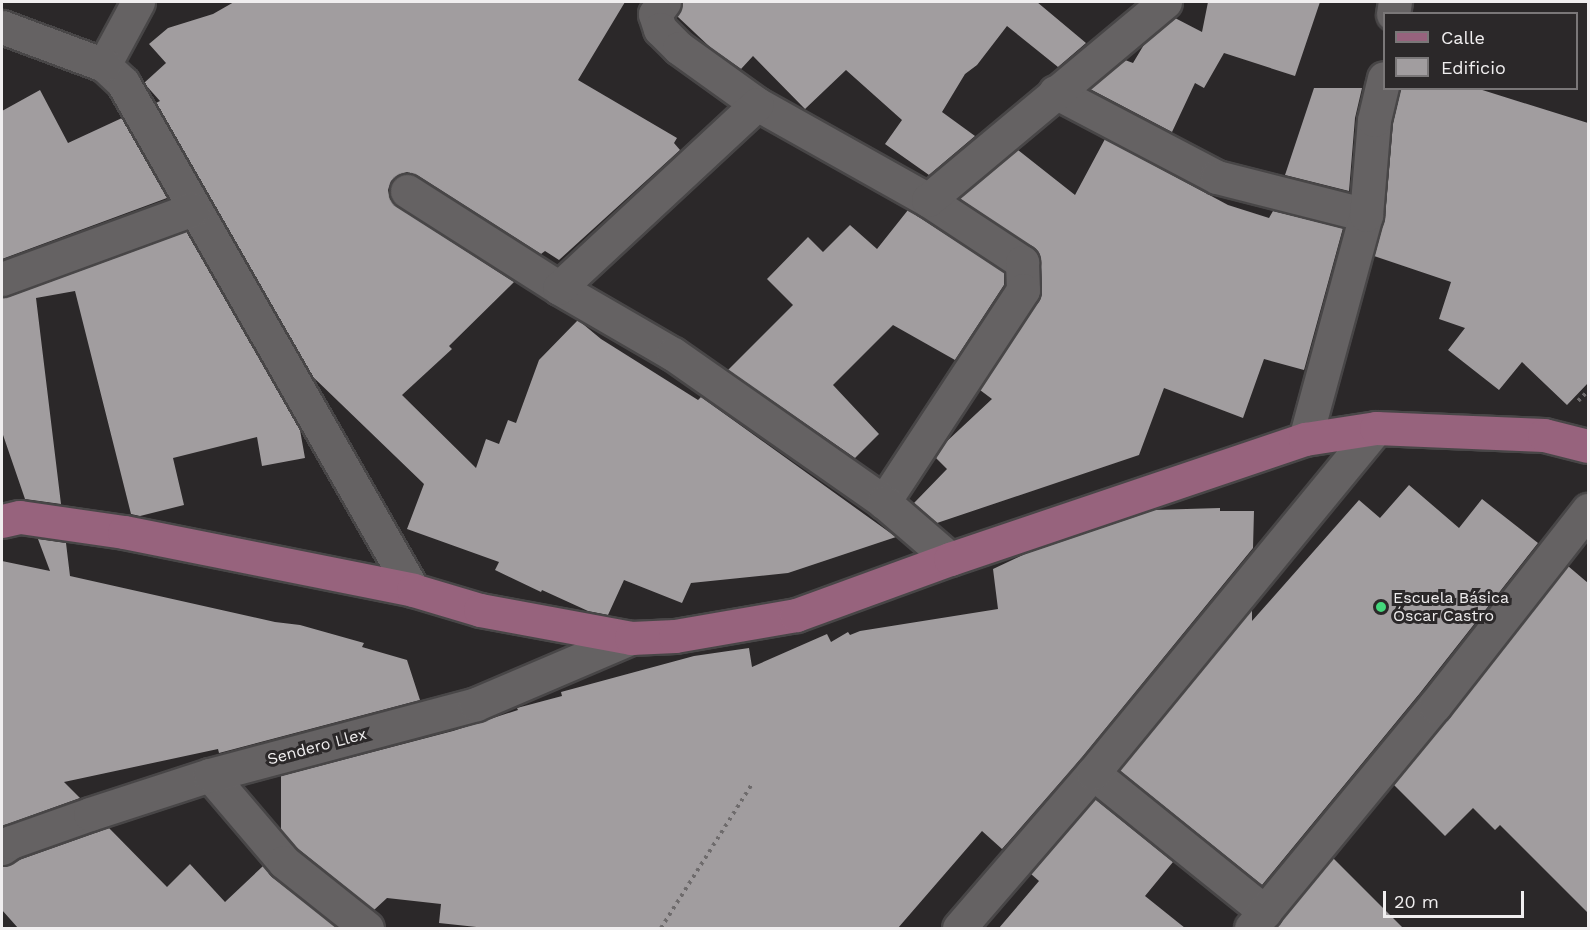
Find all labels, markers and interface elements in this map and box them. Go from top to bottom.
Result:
legend [1383,12,1578,90]
text: Calle [1441,27,1485,48]
text: Edificio [1441,57,1506,78]
place label: Escuela Básica Óscar Castro [1393,588,1509,626]
marker: Escuela Básica Óscar Castro [1374,600,1388,614]
street label: Sendero Llex [265,725,369,769]
scale bar [1386,879,1527,917]
text: 20 m [1394,891,1439,912]

